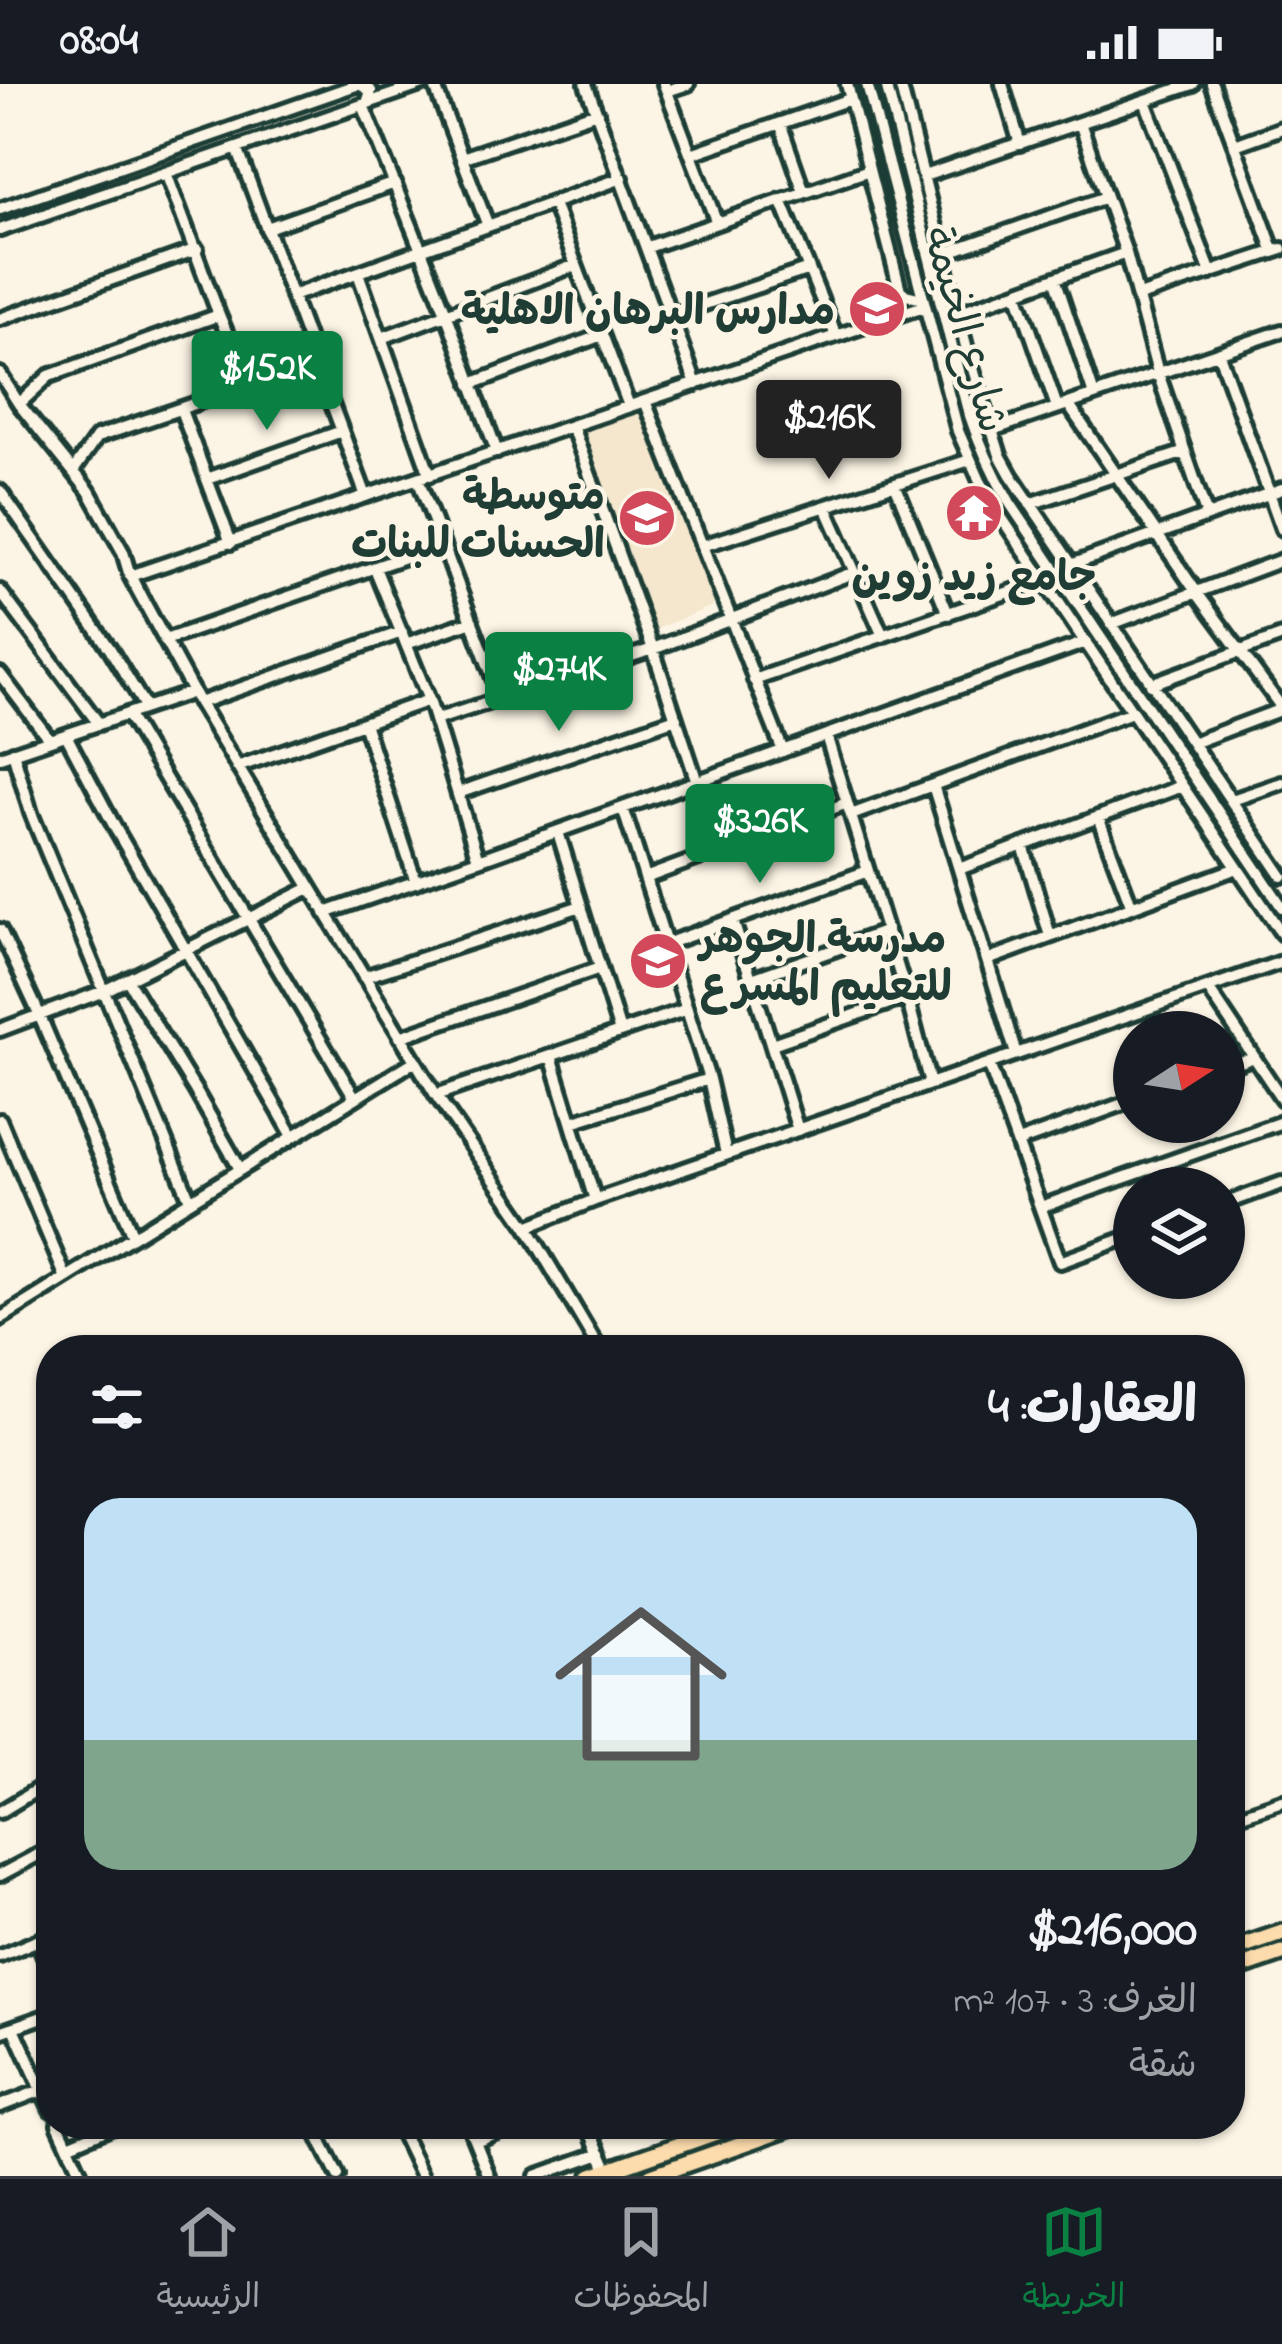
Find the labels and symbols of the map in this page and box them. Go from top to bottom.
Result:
street label: شارع الخيمة [904,220,1021,441]
school or university icon: مدارس البرهان الاهلية [846,278,908,340]
place label: مدارس البرهان الاهلية [461,283,835,344]
pin: $152K [183,331,351,433]
pin: $216K [745,380,913,482]
place label: متوسطة الحسنات للبنات [351,468,605,577]
temple icon: جامع زيد زوين [943,482,1005,544]
school or university icon: متوسطة الحسنات للبنات [616,487,678,549]
place label: جامع زيد زوين [852,549,1096,610]
pin: $274K [475,632,643,734]
pin: $326K [676,784,844,886]
place label: مدرسة الجوهر للتعليم المسرع [696,911,952,1020]
school or university icon: مدرسة الجوهر للتعليم المسرع [627,930,689,992]
north arrow [1113,1011,1245,1143]

